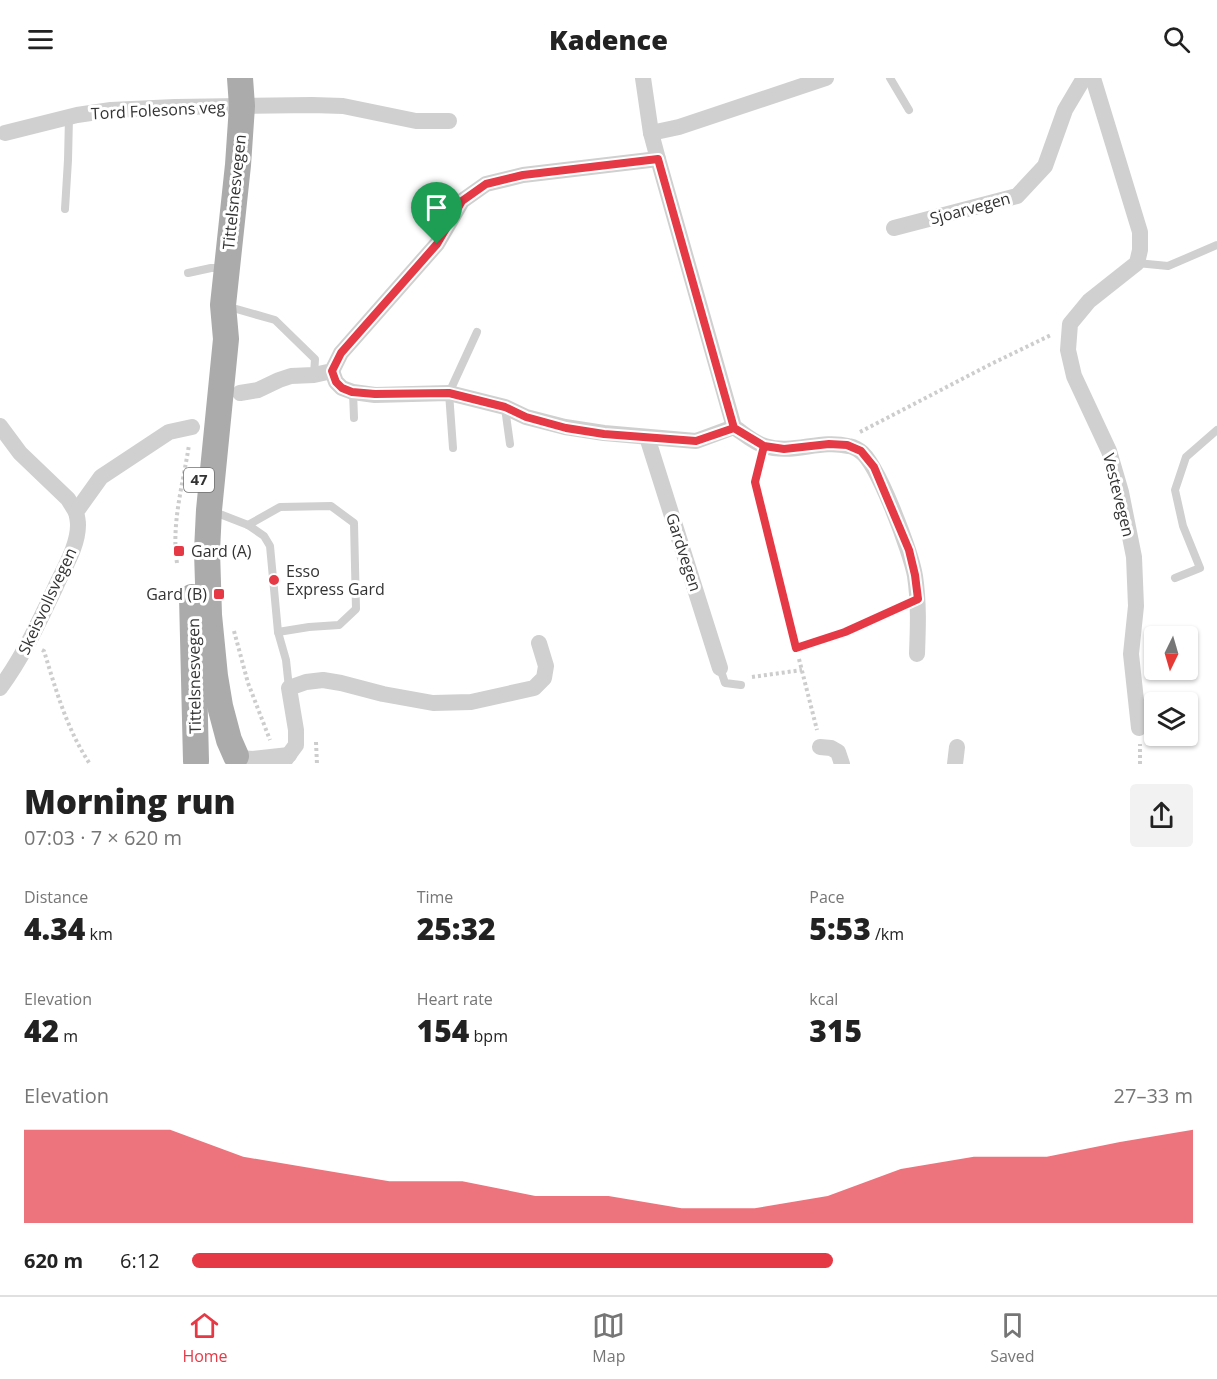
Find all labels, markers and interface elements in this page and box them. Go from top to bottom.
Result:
text: Kadence [549,21,668,58]
icon: menu [24,23,57,56]
icon: search [1160,23,1193,56]
street label: Tord Folesons veg [90,95,226,125]
street label: Tittelsnesvegen [217,133,251,251]
pin [411,182,462,244]
street label: Sjoarvegen [927,187,1013,229]
icon: arrive [420,191,453,224]
street label: Vestevegen [1098,451,1140,539]
road number: 47 [184,468,214,492]
street label: Gardvegen [661,510,707,594]
place label: Gard (A) [191,540,252,562]
street label: Skeisvollsvegen [13,544,81,658]
marker: Gard (A) [172,544,186,558]
place label: Esso Express Gard [286,560,385,600]
marker: Esso Express Gard [267,573,281,587]
place label: Gard (B) [146,583,207,605]
marker: Gard (B) [212,587,226,601]
street label: Tittelsnesvegen [182,618,206,734]
north arrow [1144,626,1198,680]
map controls [1144,626,1198,746]
button: layers [1144,692,1198,746]
text: Morning run [24,779,236,824]
button: share [1130,784,1193,847]
text: 07:03 · 7 × 620 m [24,824,182,851]
text: Distance [24,886,88,908]
text: Time [417,886,453,908]
text: Pace [809,886,845,908]
text: 4.34 [24,908,85,949]
text: 25:32 [417,908,496,949]
text: 5:53 [809,908,871,949]
text: km [85,923,113,945]
text: /km [871,923,904,945]
text: Elevation [24,988,92,1010]
text: Heart rate [417,988,493,1010]
text: kcal [809,988,838,1010]
text: 42 [24,1010,59,1051]
text: 154 [417,1010,469,1051]
text: 315 [809,1010,862,1051]
text: m [59,1025,78,1047]
text: bpm [469,1025,508,1047]
text: Elevation [24,1082,109,1109]
text: 27–33 m [1114,1082,1193,1109]
text: 620 m [24,1247,83,1274]
text: 6:12 [120,1247,160,1274]
tab: Home [182,1309,228,1367]
tab: Map [592,1309,625,1367]
tab: Saved [990,1309,1035,1367]

